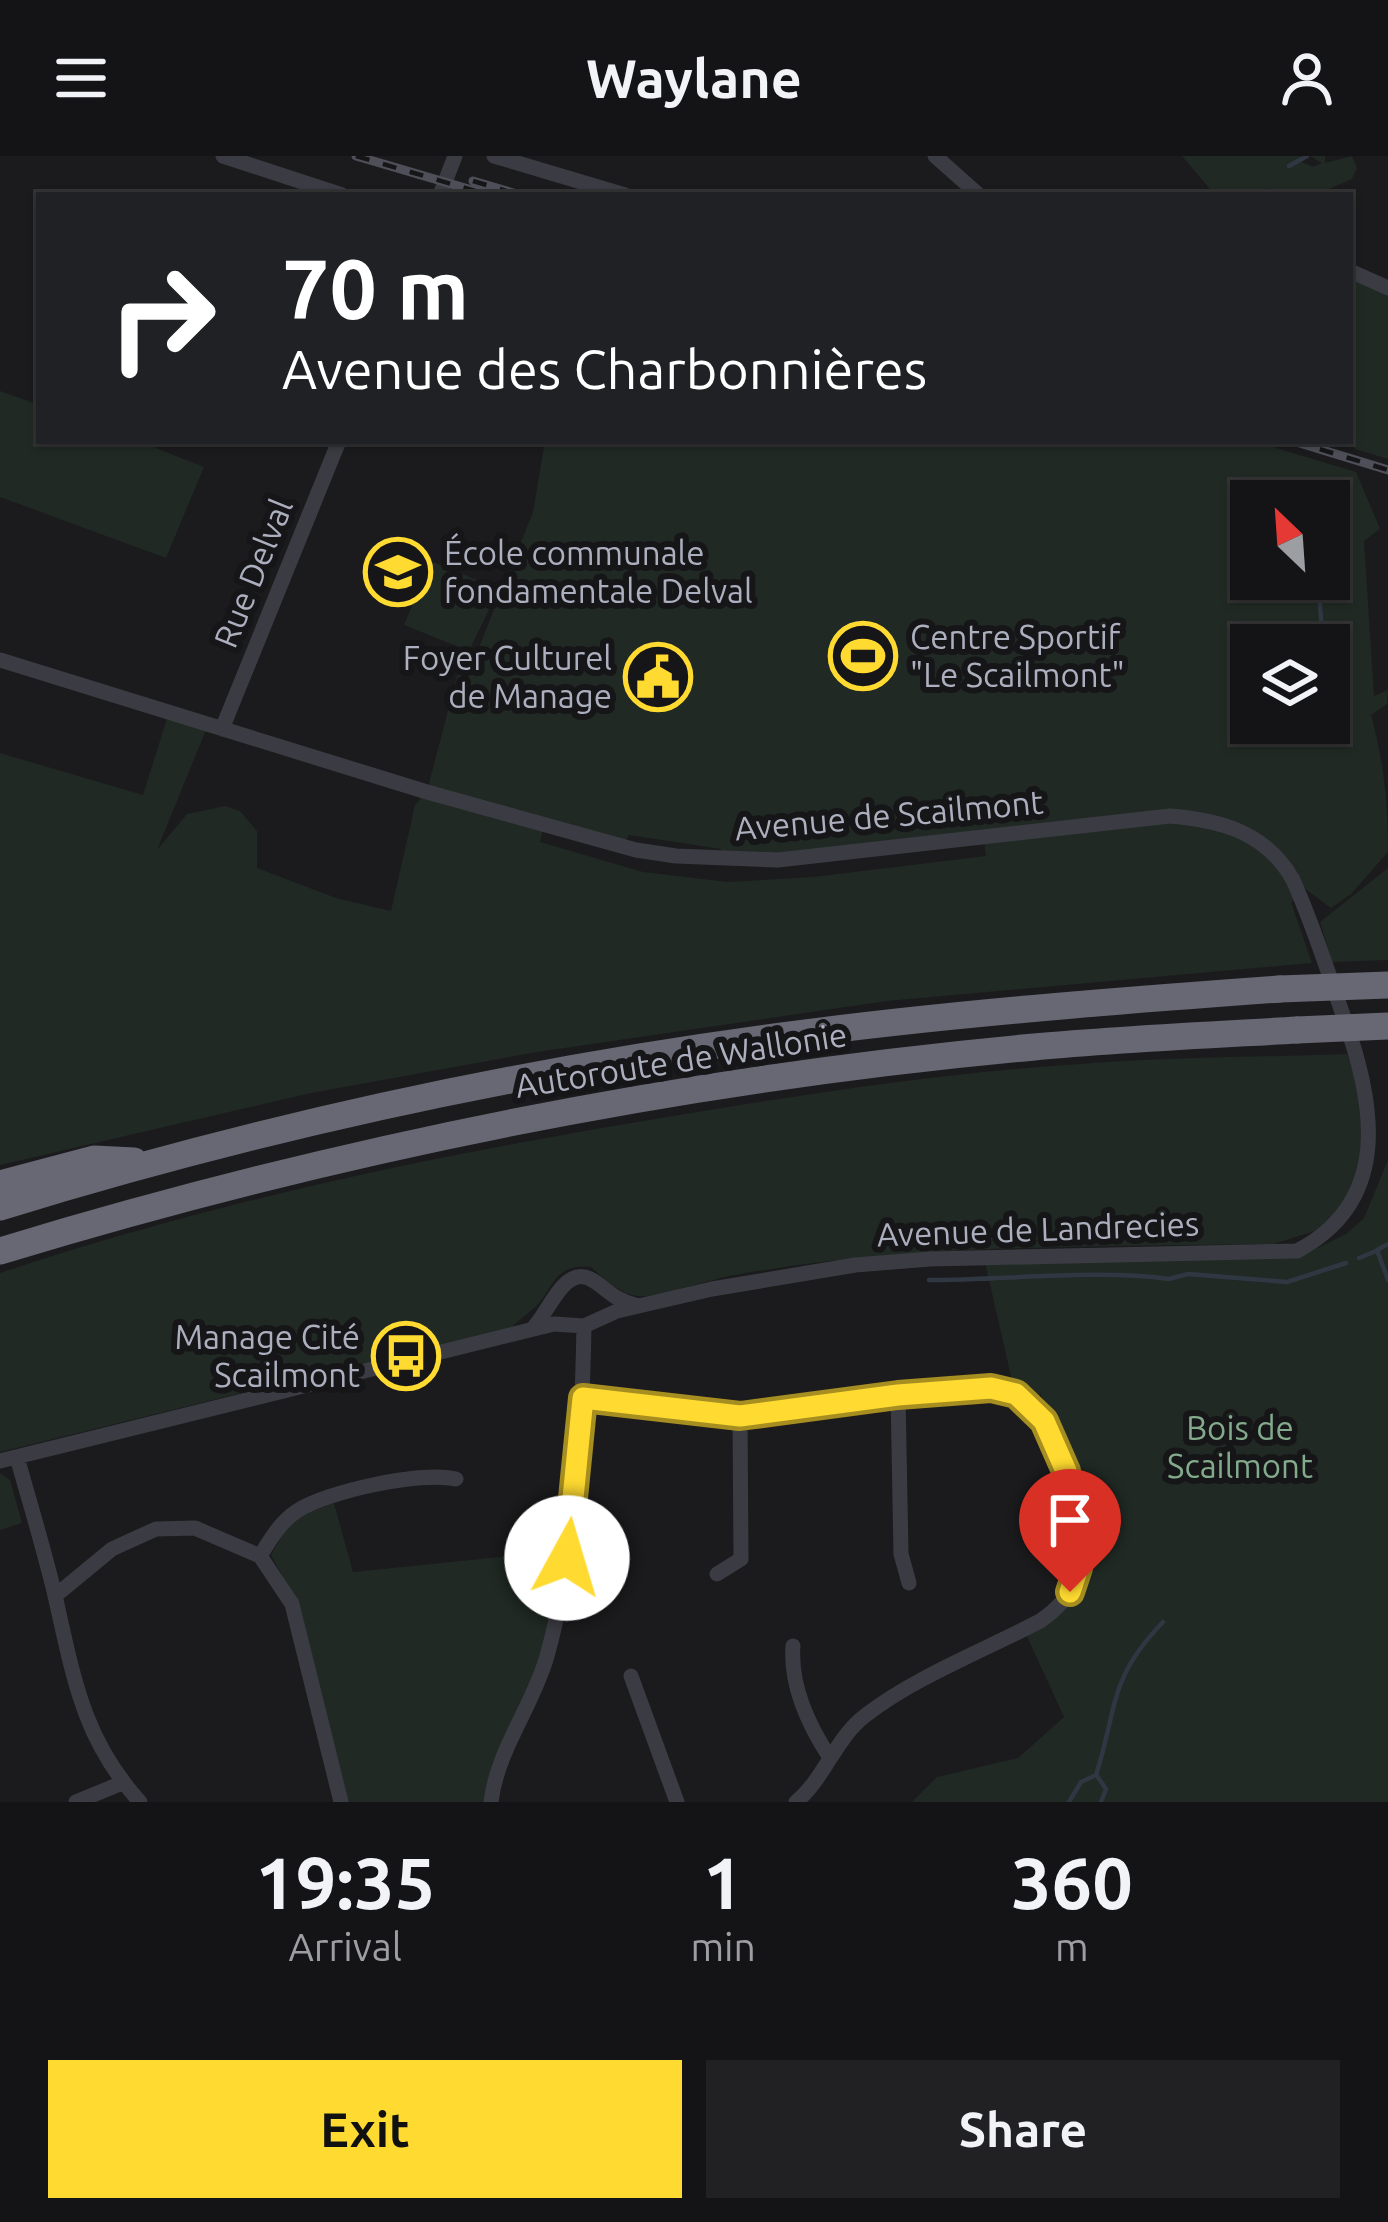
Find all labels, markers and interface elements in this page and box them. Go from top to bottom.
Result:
icon: menu [48,45,114,111]
icon: person [1274,45,1340,111]
text: Waylane [586,48,802,108]
icon: right [84,240,240,396]
text: 70 m [282,241,469,335]
text: Avenue des Charbonnières [282,339,927,399]
north arrow [1230,480,1350,600]
map controls [1230,480,1350,744]
street label: Rue Delval [206,493,299,653]
place label: École communale fondamentale Delval [444,532,753,609]
school or university icon: École communale fondamentale Delval [363,537,433,607]
place label: Centre Sportif "Le Scailmont" [910,618,1125,693]
sports icon: Centre Sportif "Le Scailmont" [828,621,898,691]
button: layers [1230,624,1350,744]
place label: Foyer Culturel de Manage [403,639,612,714]
public building icon: Foyer Culturel de Manage [623,642,693,712]
street label: Avenue de Scailmont [733,783,1045,846]
street label: Autoroute de Wallonie [512,1015,849,1104]
street label: Avenue de Landrecies [876,1204,1200,1253]
place label: Manage Cité Scailmont [174,1318,360,1393]
bus stop icon: Manage Cité Scailmont [371,1321,441,1391]
park label: Bois de Scailmont [1167,1409,1313,1484]
pin [1019,1469,1121,1592]
icon: arrive [1037,1487,1103,1553]
position arrow [504,1495,630,1621]
text: 19:35 [255,1842,435,1923]
text: 1 [703,1842,743,1923]
text: 360 [1011,1842,1133,1923]
text: Arrival [288,1925,402,1968]
text: min [690,1925,756,1968]
text: m [1055,1925,1089,1968]
button: Exit [48,2060,682,2198]
button: Share [706,2060,1340,2198]

